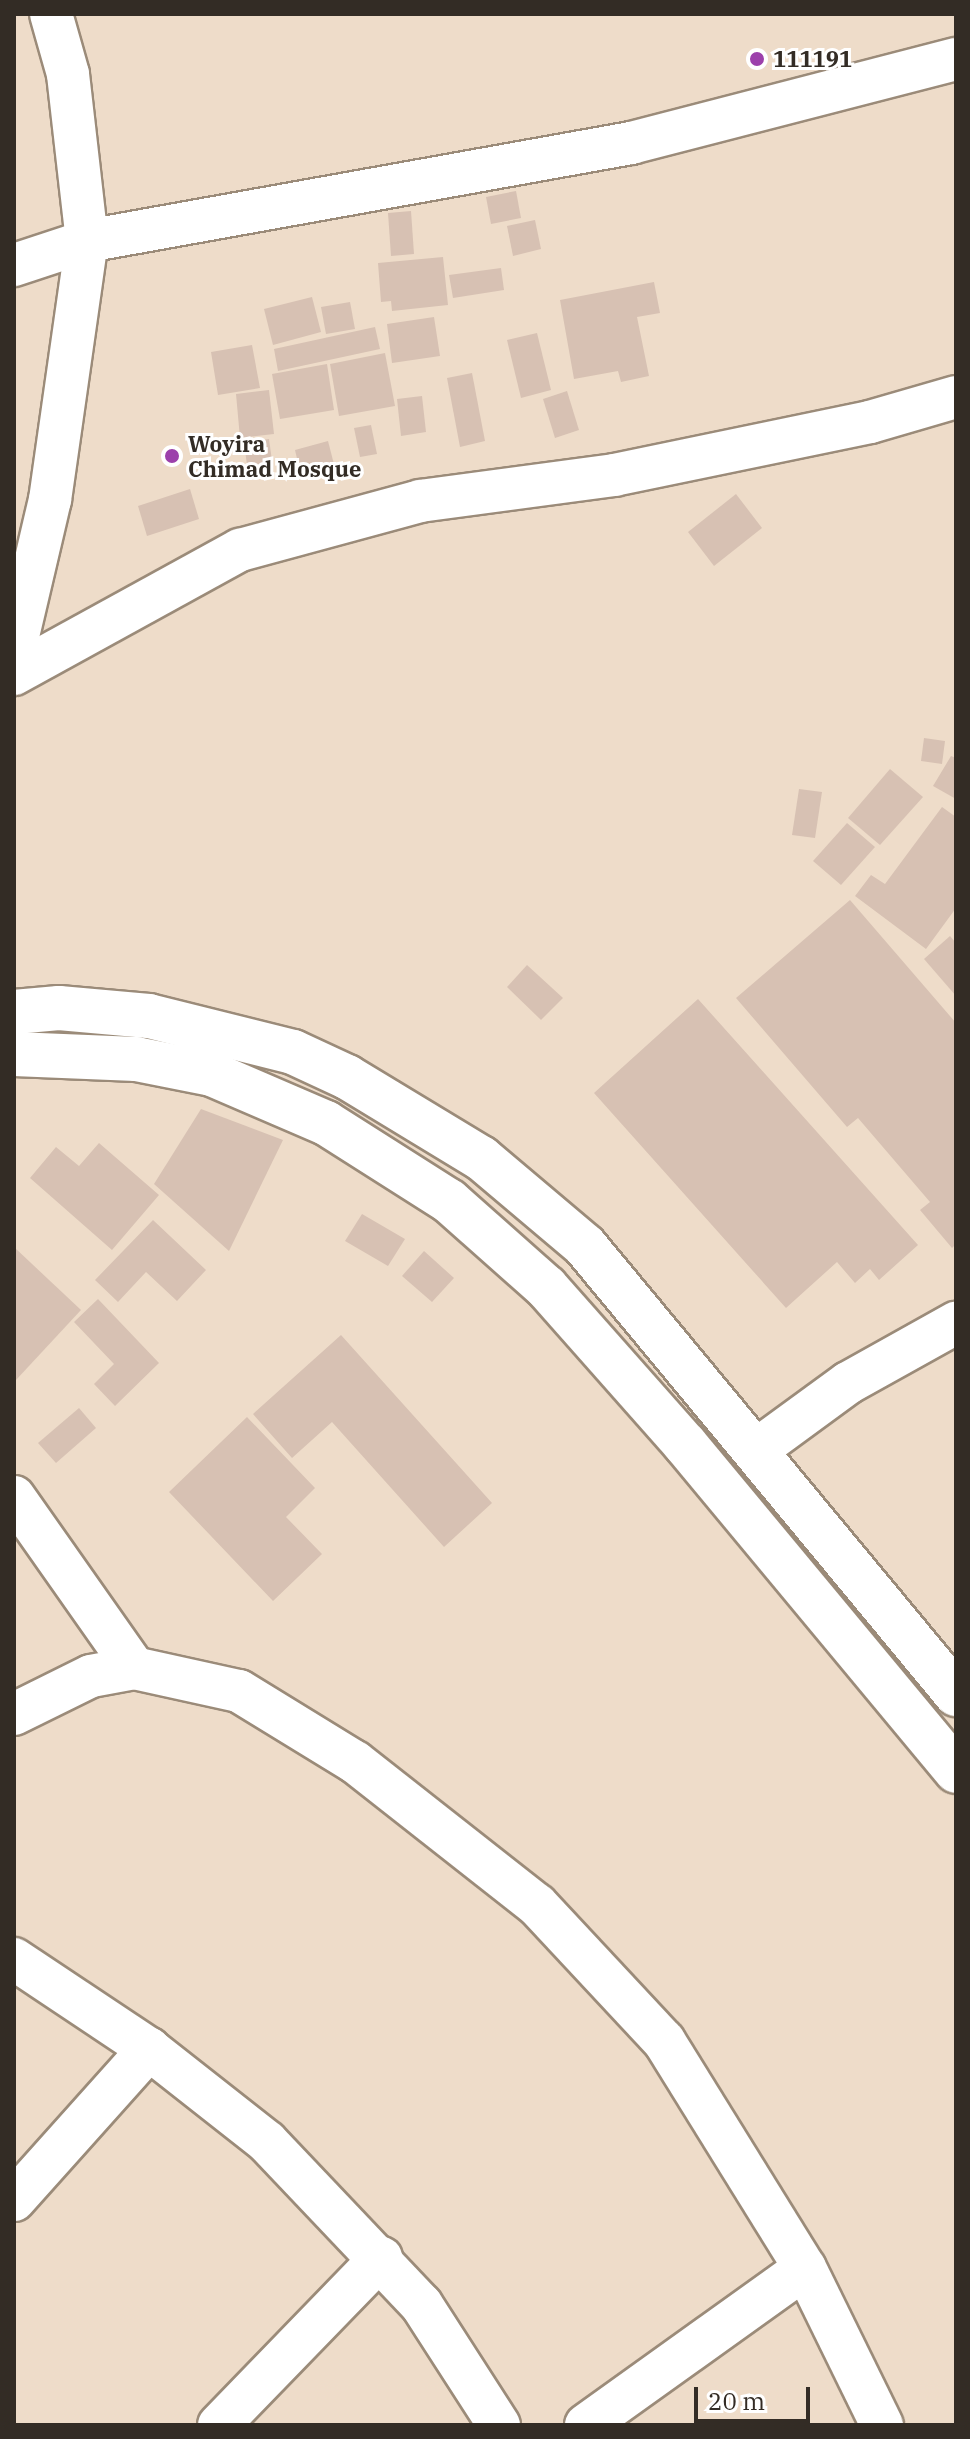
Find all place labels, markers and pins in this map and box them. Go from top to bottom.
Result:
place label: 111191 [773,46,852,72]
marker: 111191 [748,50,766,68]
place label: Woyira Chimad Mosque [188,430,361,482]
marker: Woyira Chimad Mosque [163,447,181,465]

